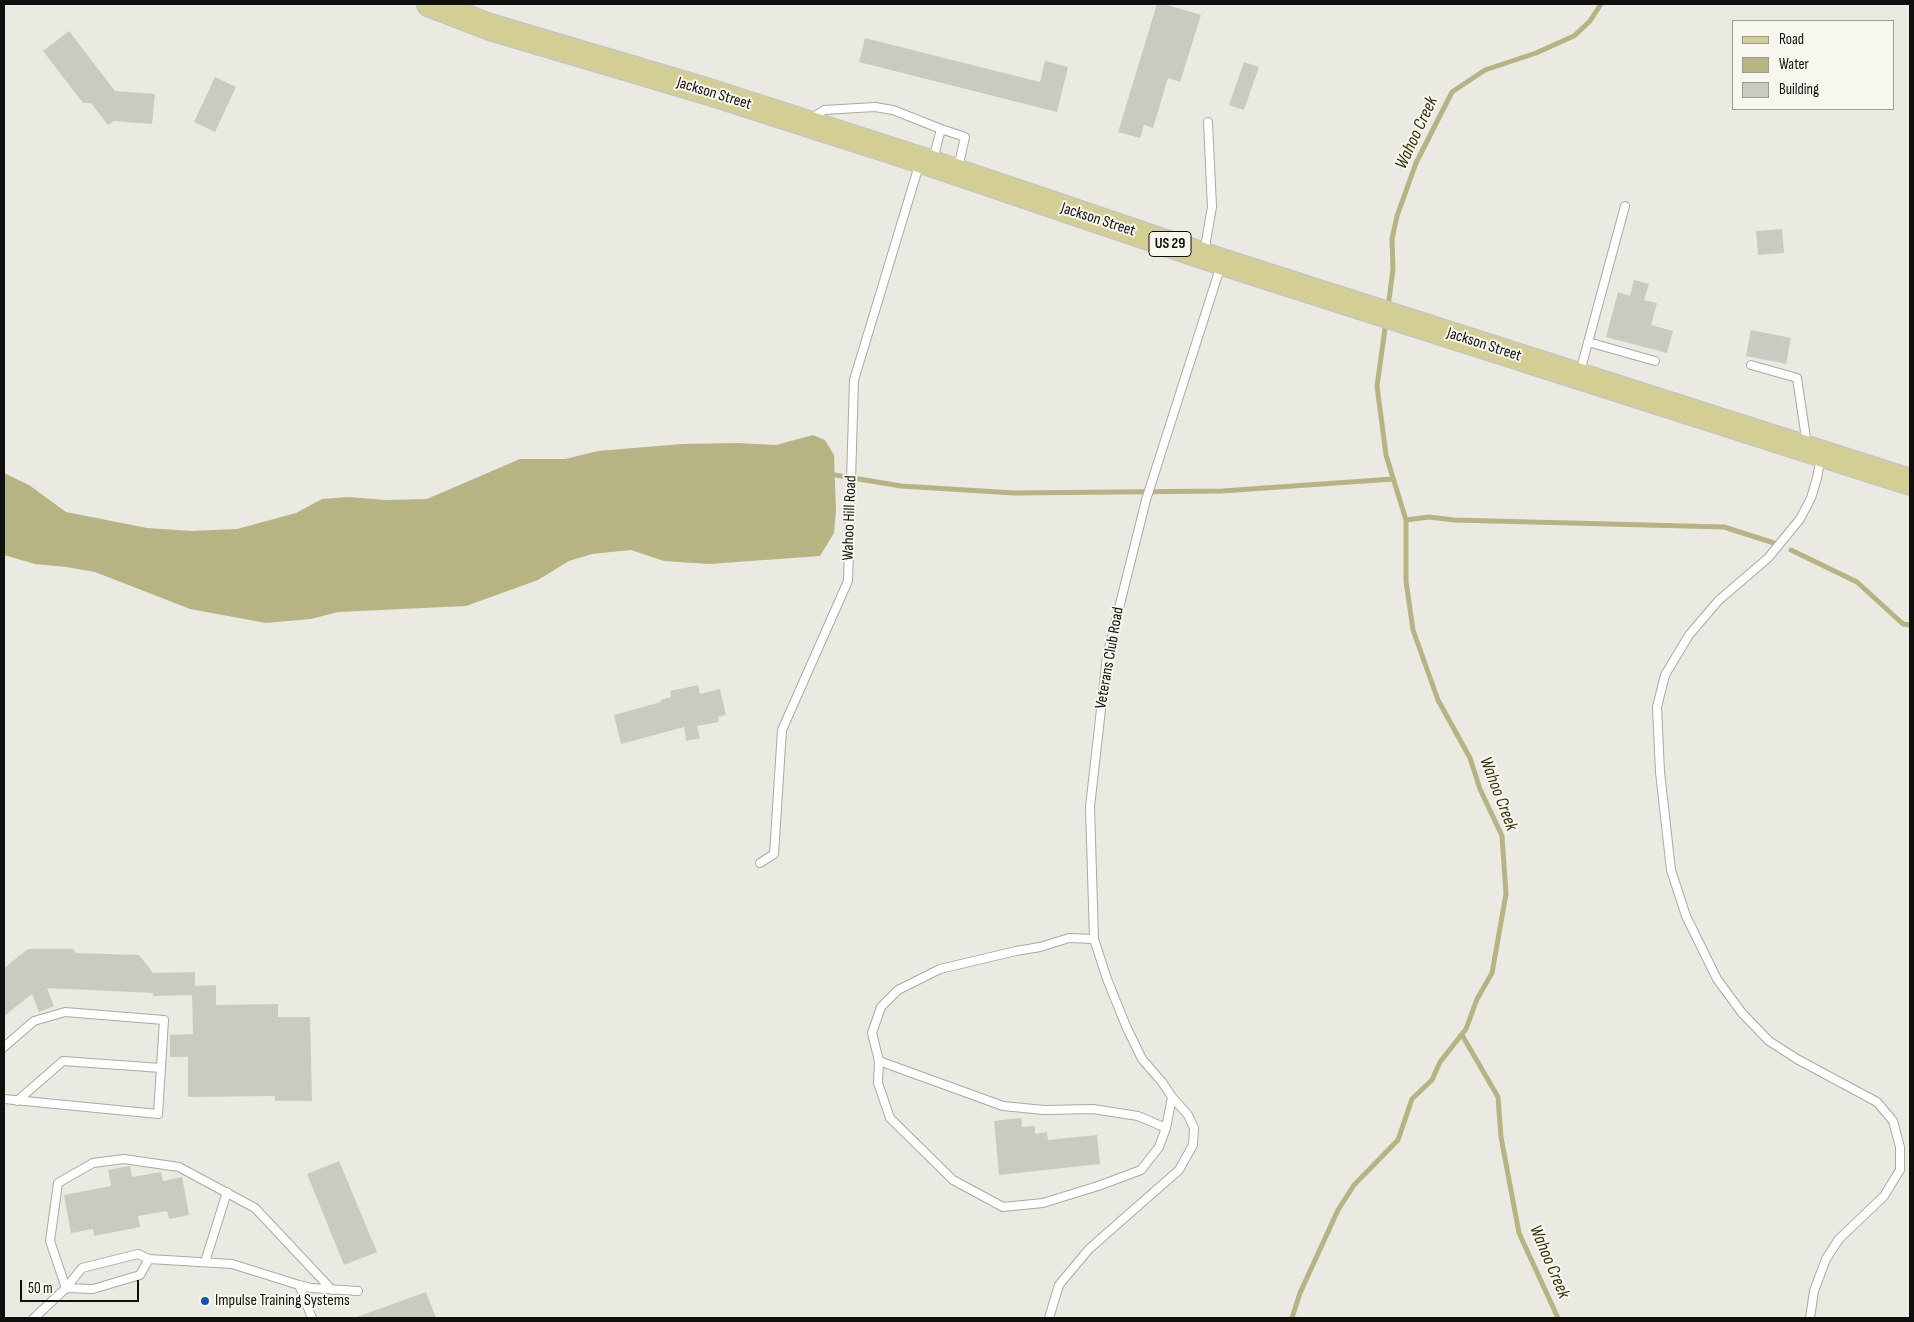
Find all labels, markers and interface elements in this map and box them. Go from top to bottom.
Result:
legend [1732,20,1894,110]
text: Road [1779,30,1804,49]
text: Water [1779,55,1809,74]
street label: Jackson Street [674,74,754,114]
text: Building [1779,80,1819,99]
water label: Wahoo Creek [1391,93,1443,173]
street label: Jackson Street [1058,199,1138,241]
road number: US 29 [1149,232,1191,256]
street label: Jackson Street [1444,324,1524,366]
street label: Wahoo Hill Road [839,475,861,561]
street label: Veterans Club Road [1092,606,1128,710]
water label: Wahoo Creek [1474,754,1522,834]
water label: Wahoo Creek [1524,1222,1574,1302]
scale bar [22,1270,141,1302]
text: 50 m [28,1279,53,1298]
place label: Impulse Training Systems [215,1291,350,1311]
marker: Impulse Training Systems [199,1295,211,1307]

